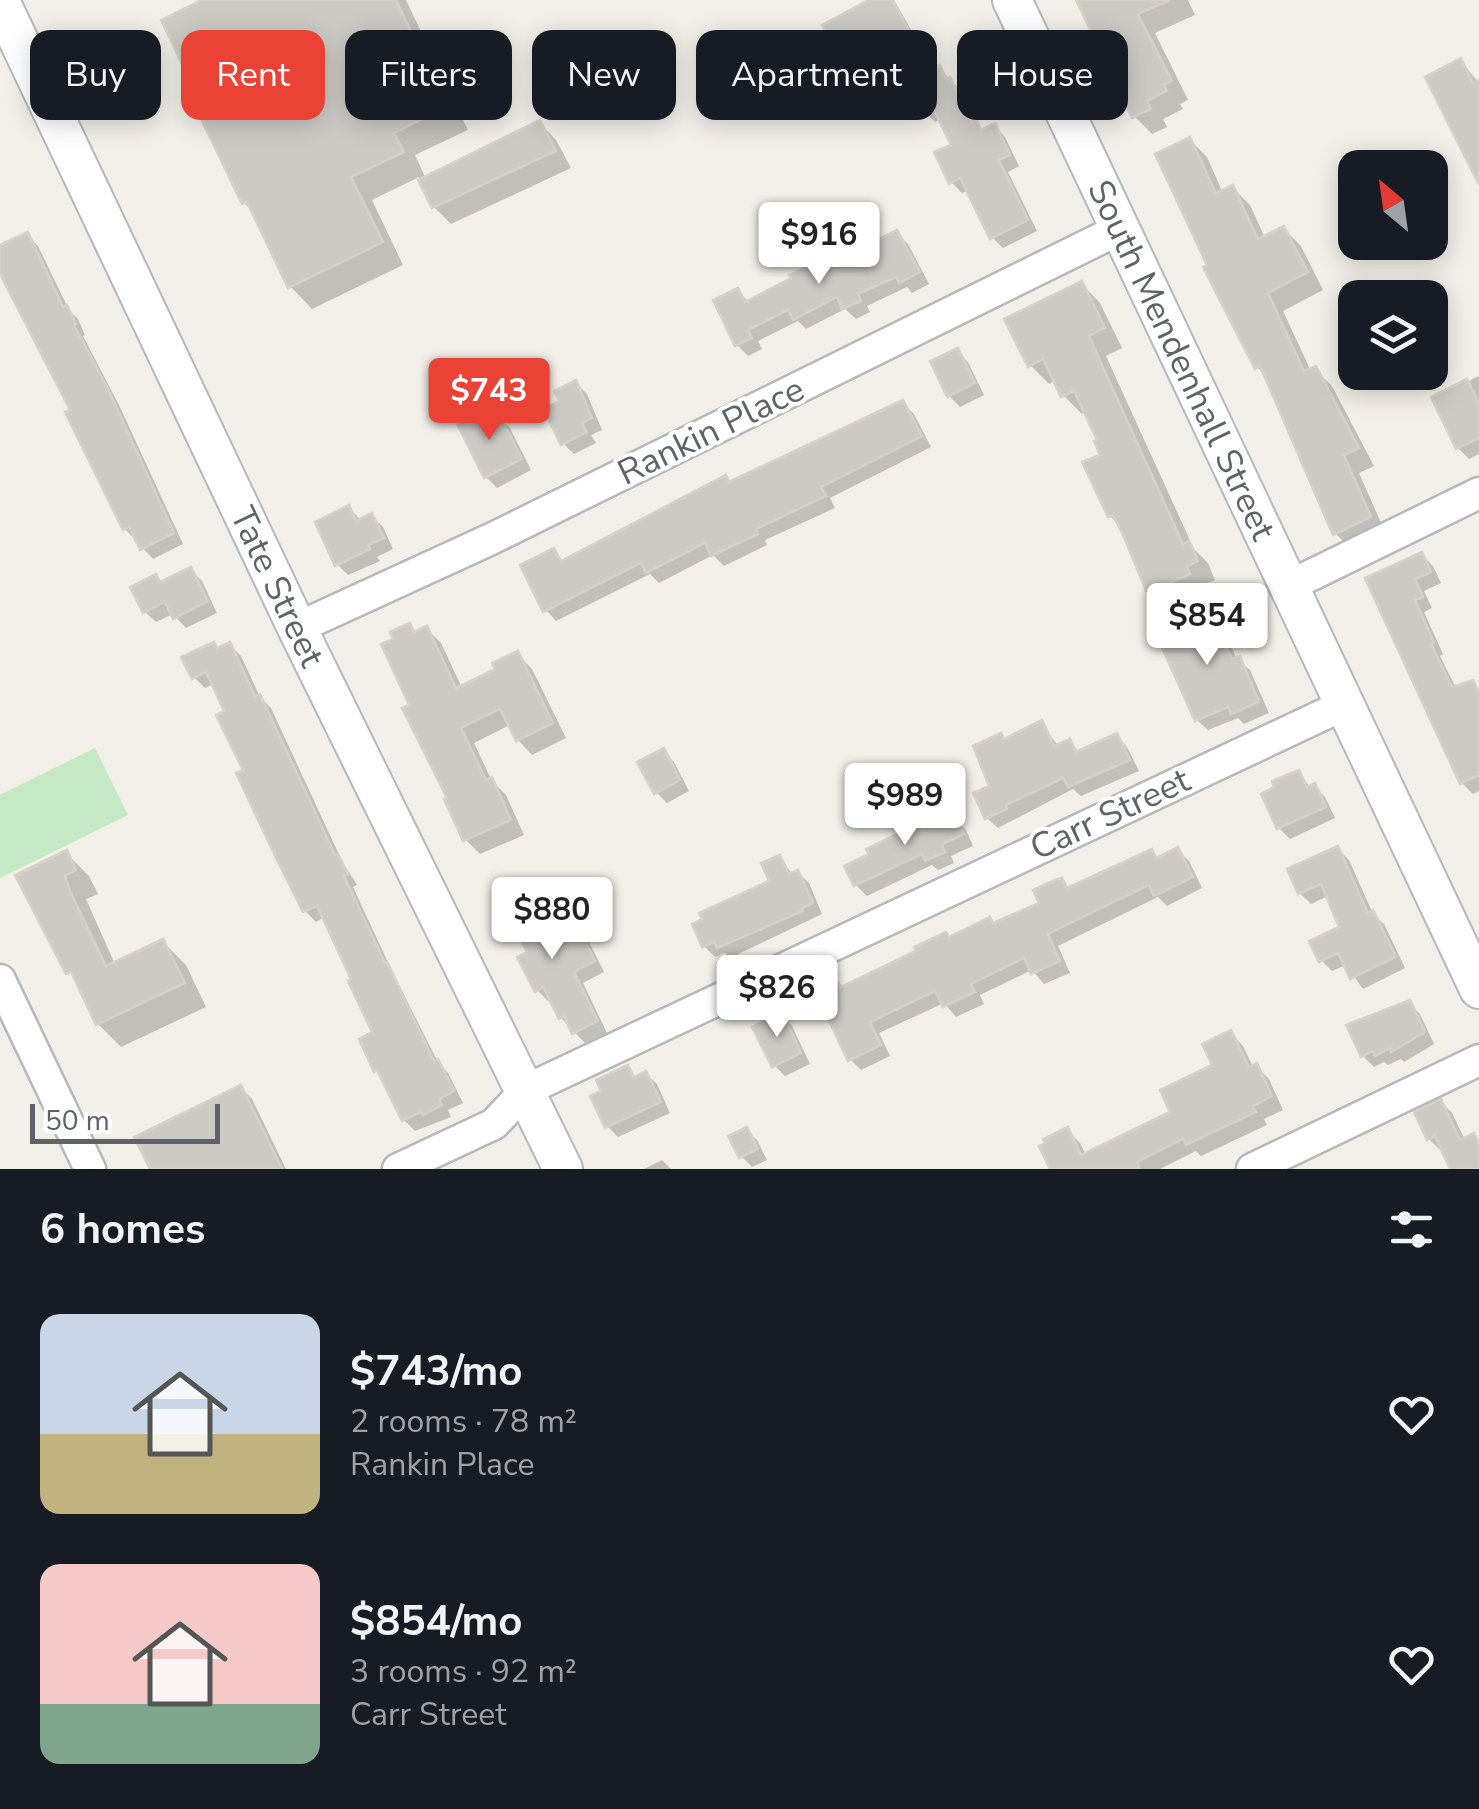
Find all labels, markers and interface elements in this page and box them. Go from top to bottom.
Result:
chip: Buy [30,30,161,120]
chip: Rent [181,30,325,120]
chip: Filters [345,30,512,120]
chip: New [532,30,676,120]
chip: Apartment [696,30,937,120]
chip: House [957,30,1128,120]
north arrow [1338,150,1448,260]
map controls [1338,150,1448,390]
street label: South Mendenhall Street [1077,172,1287,548]
pin: $916 [760,202,878,287]
text: $916 [781,213,857,256]
button: layers [1338,280,1448,390]
pin: $743 [430,358,548,443]
street label: Rankin Place [610,366,812,496]
text: $743 [451,369,527,412]
street label: Tate Street [219,499,336,675]
pin: $854 [1148,583,1266,668]
text: $854 [1169,594,1245,637]
street label: Carr Street [1023,756,1198,871]
pin: $989 [846,763,964,848]
text: $989 [867,774,943,817]
pin: $880 [493,877,611,962]
text: $880 [514,888,590,931]
pin: $826 [718,955,836,1040]
text: $826 [739,966,815,1009]
scale bar [30,1099,220,1144]
text: 50 m [45,1102,110,1140]
text: 6 homes [40,1201,205,1258]
icon: filters [1384,1202,1439,1257]
text: $743/mo [350,1343,522,1400]
icon: home [120,1354,240,1474]
icon: heart [1384,1387,1439,1442]
text: 2 rooms · 78 m² [350,1400,577,1443]
text: Rankin Place [350,1443,535,1486]
text: $854/mo [350,1593,522,1650]
icon: home [120,1604,240,1724]
icon: heart [1384,1637,1439,1692]
text: 3 rooms · 92 m² [350,1650,577,1693]
text: Carr Street [350,1693,506,1736]

